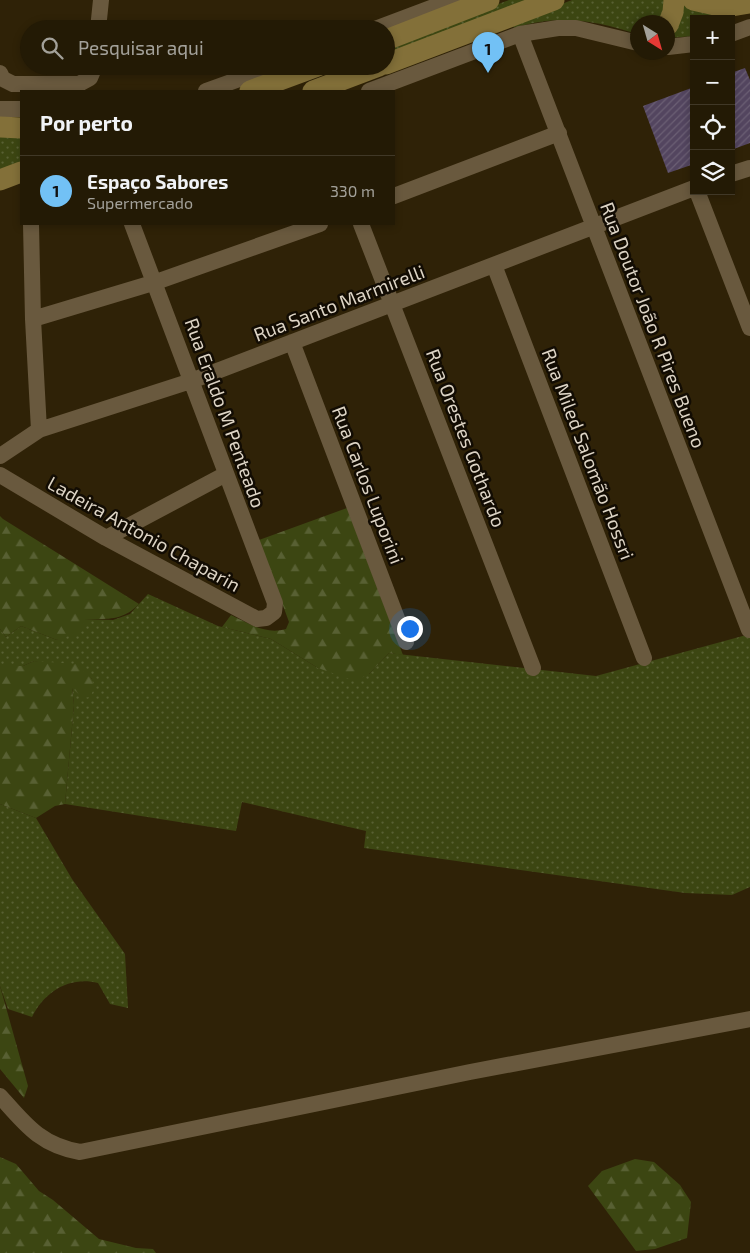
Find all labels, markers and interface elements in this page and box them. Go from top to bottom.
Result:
north arrow [630,15,675,60]
map controls [690,15,735,195]
button: + [690,15,735,60]
search box [20,20,395,75]
pin: 1 [472,32,504,73]
icon: search [38,34,66,62]
text: Pesquisar aqui [78,36,204,59]
button: − [690,60,735,105]
button: locate [690,105,735,150]
text: Por perto [40,110,133,135]
button: layers [690,150,735,195]
text: Espaço Sabores [87,170,228,193]
text: 1 [53,181,59,200]
text: 330 m [330,181,375,200]
text: Supermercado [87,193,193,212]
street label: Rua Doutor João R Pires Bueno [596,199,711,451]
street label: Rua Santo Marmirelli [250,259,428,346]
street label: Rua Eraldo M Penteado [180,315,271,511]
street label: Rua Orestes Gothardo [422,345,511,530]
street label: Rua Miled Salomão Hossri [538,345,639,563]
street label: Rua Carlos Luporini [328,403,409,567]
street label: Ladeira Antonio Chaparin [44,471,245,596]
your location [397,616,423,642]

